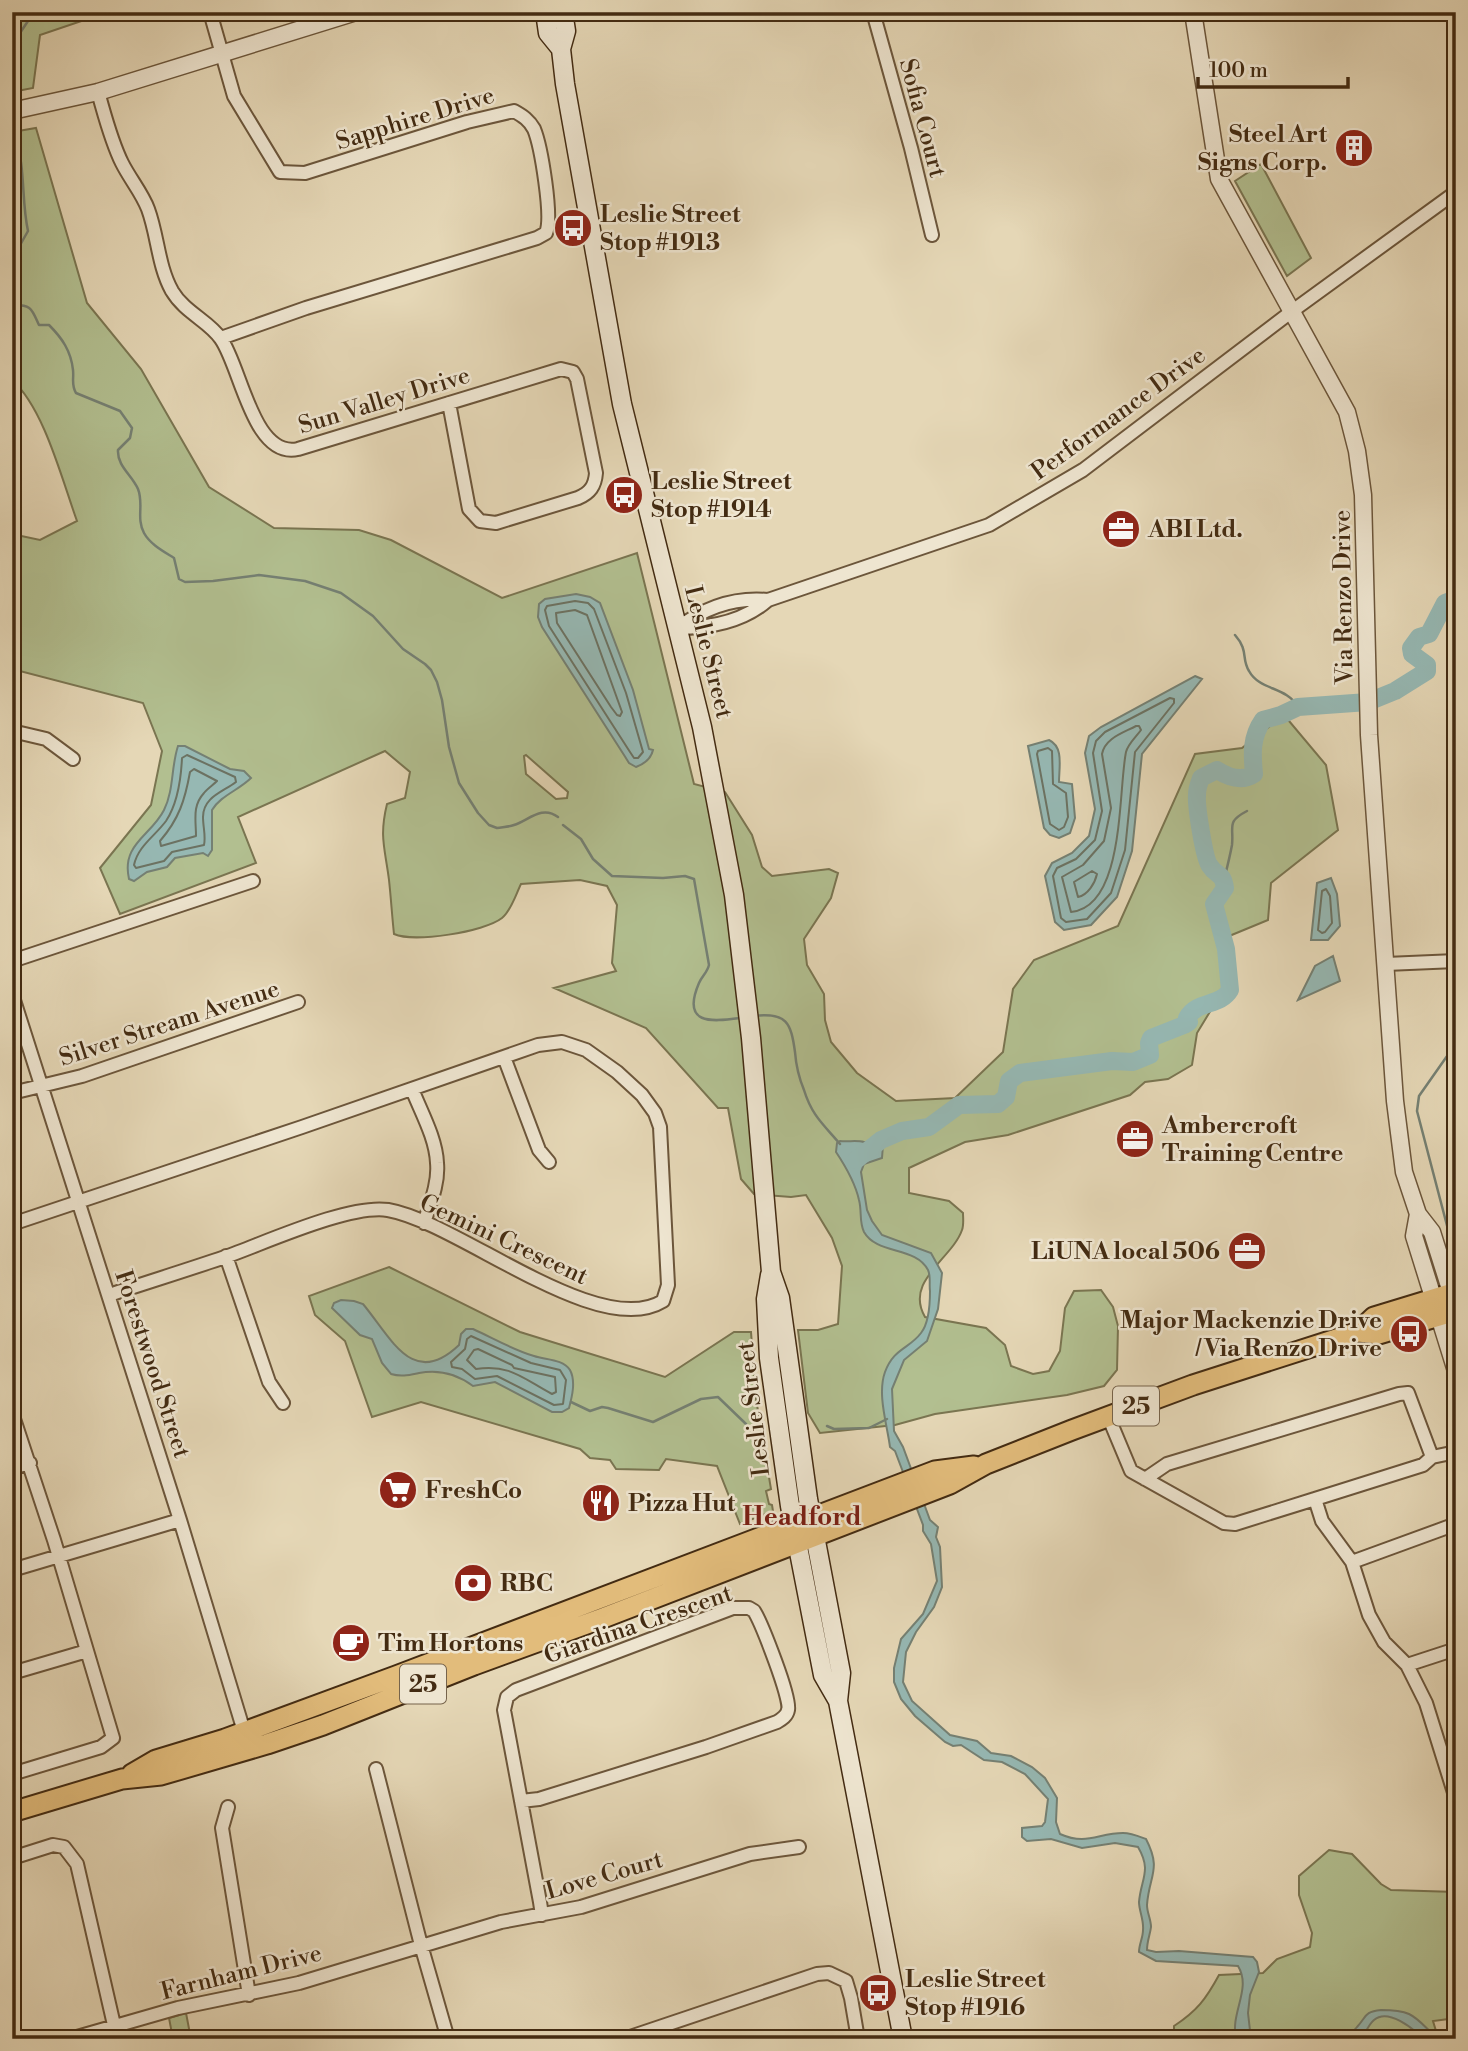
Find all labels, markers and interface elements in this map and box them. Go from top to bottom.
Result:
scale bar [1198,46,1349,90]
street label: Sofia Court [892,56,952,181]
text: 100 m [1209,58,1268,84]
street label: Sapphire Drive [332,81,498,157]
place label: Steel Art Signs Corp. [1198,120,1328,178]
building icon: Steel Art Signs Corp. [1333,127,1375,169]
place label: Leslie Street Stop #1913 [600,200,741,258]
bus stop icon: Leslie Street Stop #1913 [552,207,594,249]
street label: Performance Drive [1026,340,1212,487]
street label: Sun Valley Drive [295,361,474,441]
place label: Leslie Street Stop #1914 [651,467,792,525]
bus stop icon: Leslie Street Stop #1914 [603,474,645,516]
office icon: ABI Ltd. [1100,508,1142,550]
street label: Via Renzo Drive [1327,509,1361,686]
place label: ABI Ltd. [1147,515,1243,545]
street label: Leslie Street [677,583,739,722]
street label: Silver Stream Avenue [55,974,283,1074]
place label: Ambercroft Training Centre [1161,1111,1343,1169]
office icon: Ambercroft Training Centre [1114,1118,1156,1160]
street label: Gemini Crescent [415,1188,593,1292]
office icon: LiUNA local 506 [1226,1230,1268,1272]
place label: LiUNA local 506 [1031,1237,1220,1267]
street label: Forestwood Street [107,1266,197,1463]
place label: Major Mackenzie Drive / Via Renzo Drive [1120,1306,1382,1364]
bus stop icon: Major Mackenzie Drive / Via Renzo Drive [1388,1313,1430,1355]
street label: Leslie Street [731,1339,777,1478]
road number: 25 [1113,1386,1159,1426]
supermarket icon: FreshCo [377,1469,419,1511]
place label: FreshCo [425,1476,522,1506]
restaurant icon: Pizza Hut [580,1482,622,1524]
place label: Pizza Hut [628,1489,736,1519]
district label: Headford [742,1501,862,1533]
bank icon: RBC [452,1562,494,1604]
place label: RBC [500,1569,553,1599]
street label: Giardina Crescent [540,1578,737,1671]
cafe icon: Tim Hortons [330,1622,372,1664]
place label: Tim Hortons [378,1629,523,1659]
road number: 25 [400,1665,446,1704]
street label: Love Court [542,1845,667,1907]
street label: Farnham Drive [158,1938,325,2007]
place label: Leslie Street Stop #1916 [905,1965,1046,2023]
bus stop icon: Leslie Street Stop #1916 [857,1972,899,2014]

